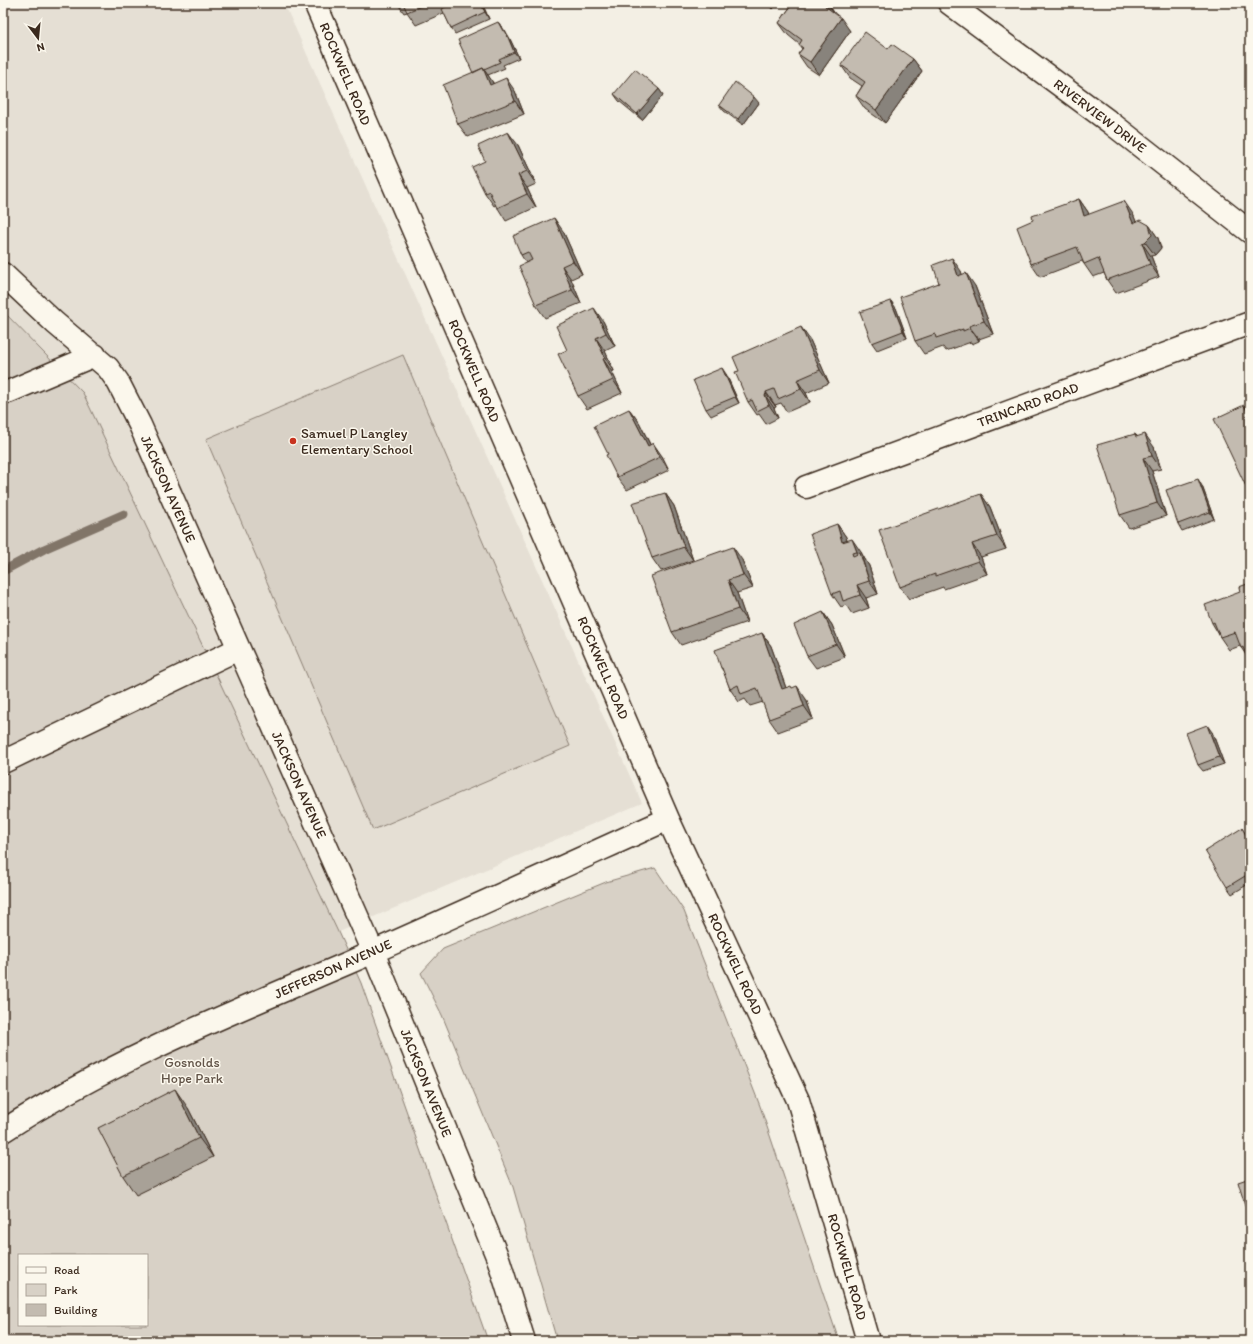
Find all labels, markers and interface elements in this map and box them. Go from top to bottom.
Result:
north arrow [18,18,58,58]
street label: ROCKWELL ROAD [316,20,374,128]
text: N [35,40,46,54]
street label: RIVERVIEW DRIVE [1050,75,1150,157]
street label: ROCKWELL ROAD [445,317,503,425]
street label: TRINCARD ROAD [975,379,1081,431]
place label: Samuel P Langley Elementary School [301,425,413,458]
street label: JACKSON AVENUE [137,433,199,545]
marker: Samuel P Langley Elementary School [288,436,298,446]
street label: ROCKWELL ROAD [574,614,632,722]
street label: JACKSON AVENUE [268,729,330,841]
street label: ROCKWELL ROAD [704,911,766,1018]
street label: JEFFERSON AVENUE [272,935,395,1003]
street label: JACKSON AVENUE [396,1026,456,1140]
park label: Gosnolds Hope Park [161,1054,224,1087]
street label: ROCKWELL ROAD [824,1212,870,1322]
legend [18,1254,148,1326]
text: Road [54,1263,80,1277]
text: Park [54,1283,78,1297]
text: Building [54,1303,98,1317]

